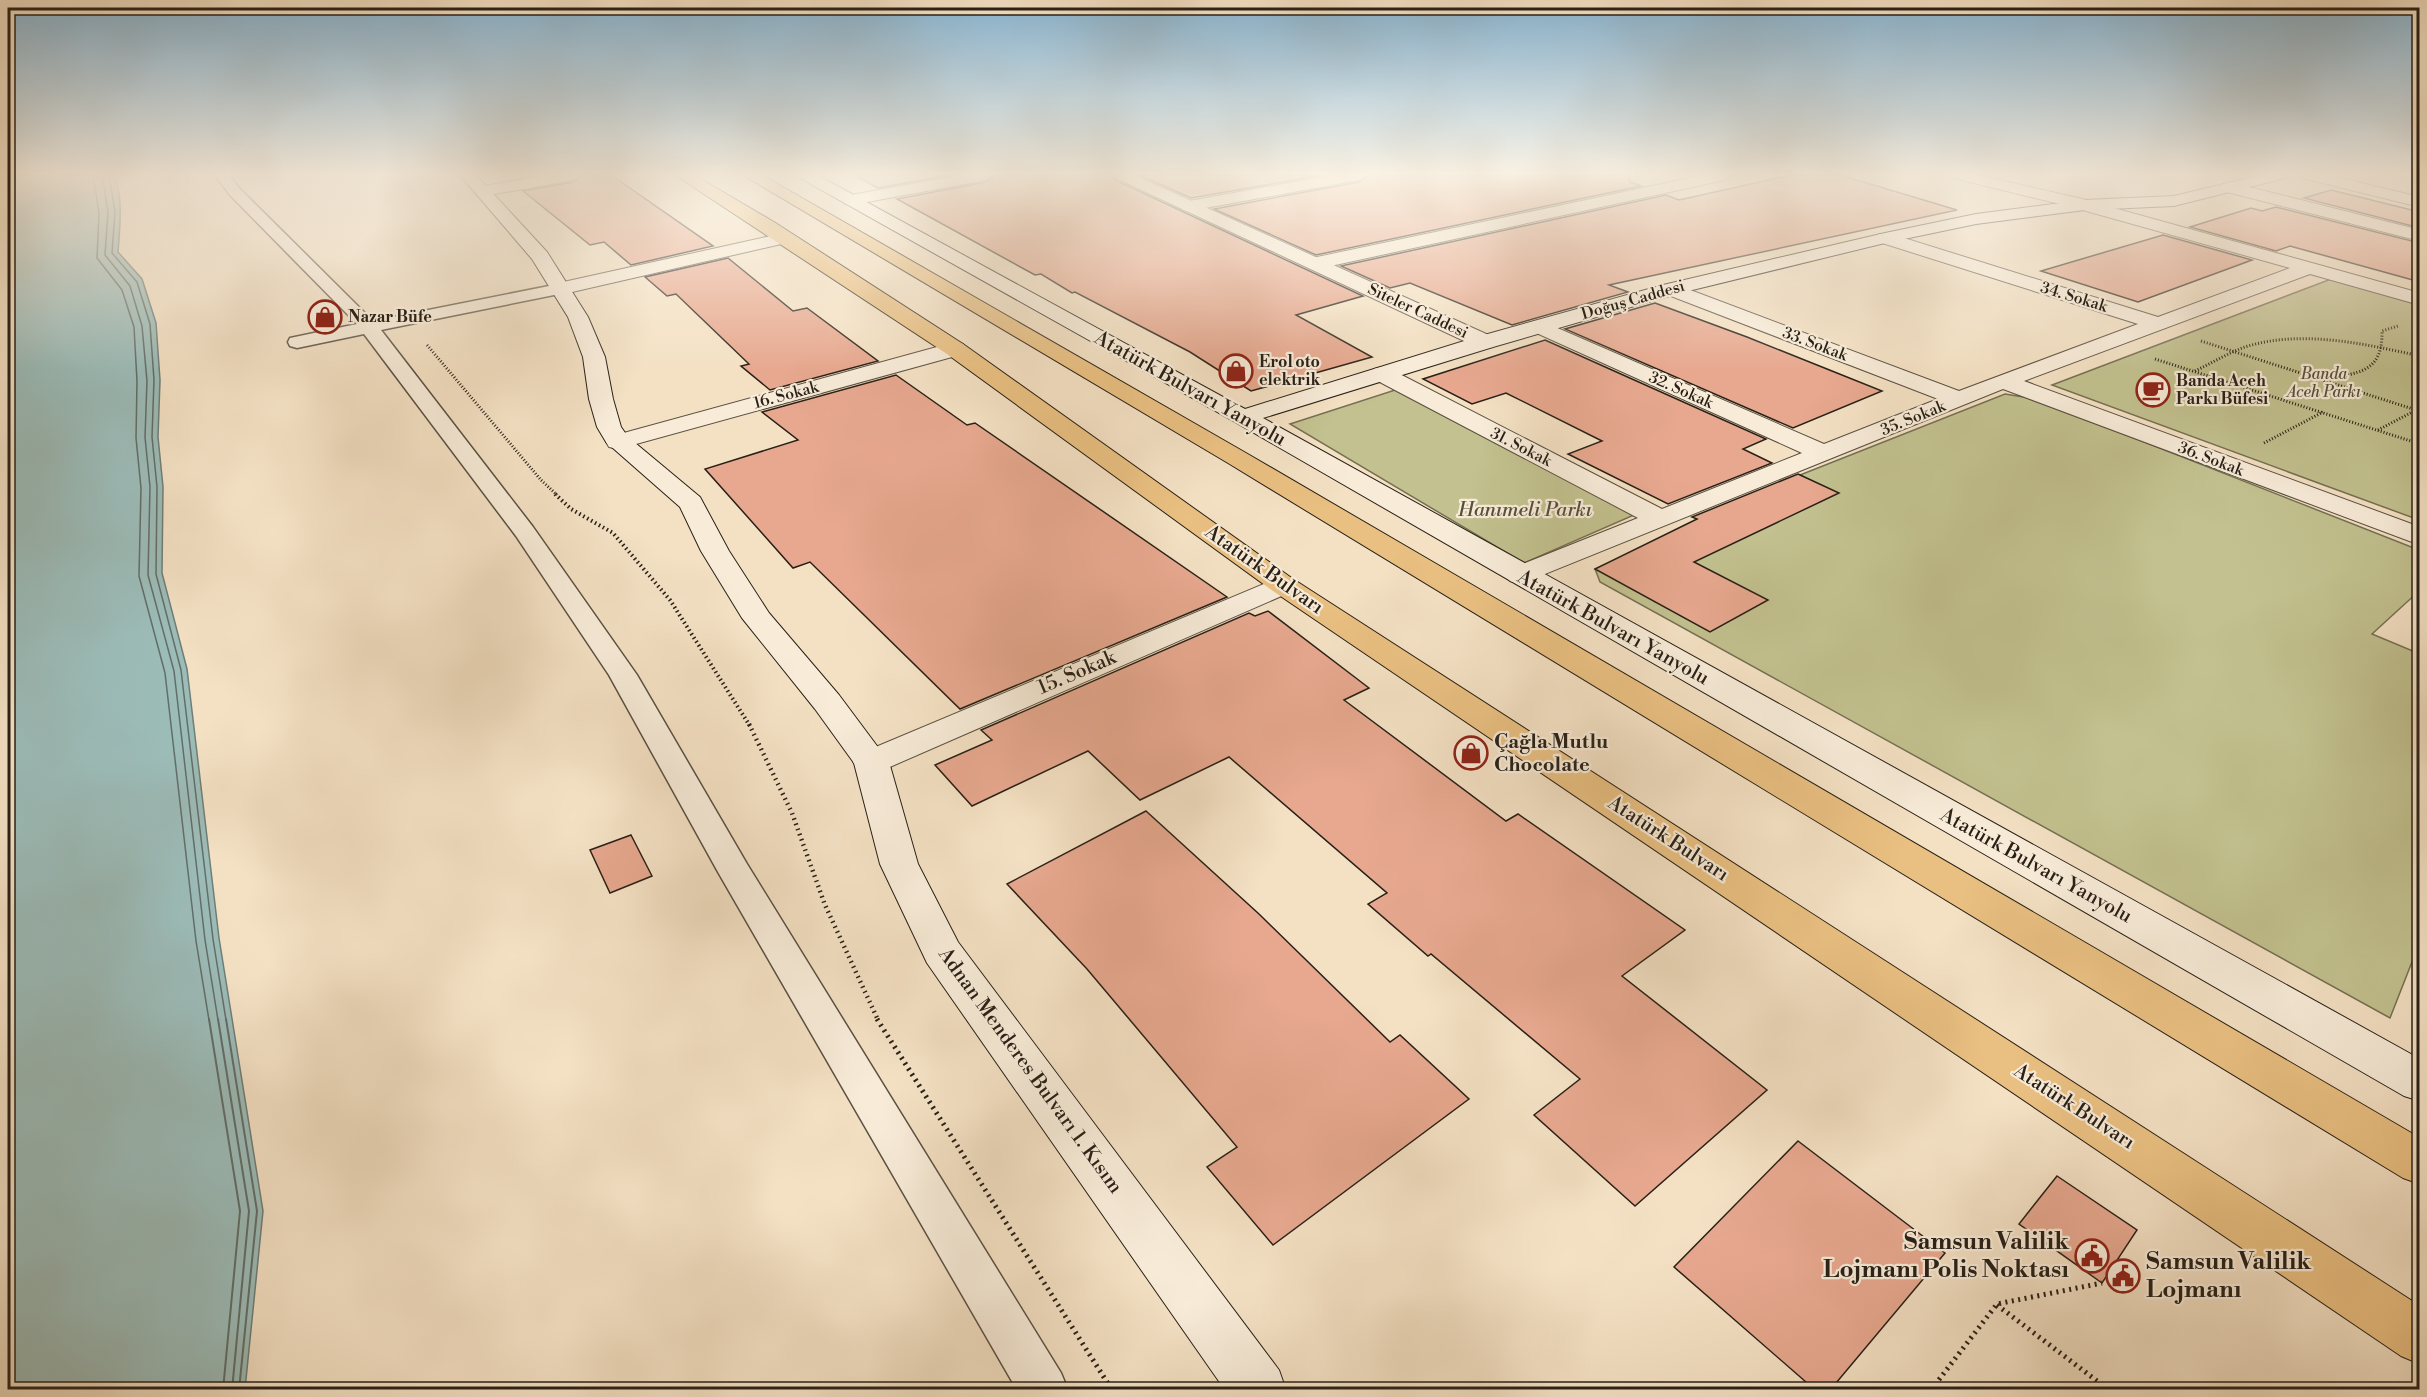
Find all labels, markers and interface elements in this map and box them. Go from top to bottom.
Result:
street label: Doğuş Caddesi [1579,276,1687,324]
street label: 34. Sokak [2038,277,2111,317]
street label: Siteler Caddesi [1365,279,1471,343]
shop icon: Nazar Büfe [307,299,343,335]
place label: Nazar Büfe [348,307,432,327]
street label: 33. Sokak [1780,322,1852,366]
street label: Atatürk Bulvarı Yanyolu [1089,325,1291,452]
place label: Erol oto elektrik [1259,352,1321,390]
shop icon: Erol oto elektrik [1218,353,1254,389]
park label: Banda Aceh Parkı [2285,364,2361,402]
street label: 32. Sokak [1646,367,1718,414]
place label: Banda Aceh Parkı Büfesi [2176,371,2268,409]
cafe icon: Banda Aceh Parkı Büfesi [2135,372,2171,408]
street label: 16. Sokak [751,376,822,413]
street label: 35. Sokak [1878,395,1950,440]
street label: 31. Sokak [1487,423,1556,472]
street label: 36. Sokak [2175,437,2248,481]
park label: Hanımeli Parkı [1457,498,1593,523]
street label: Atatürk Bulvarı [1199,519,1329,620]
street label: Atatürk Bulvarı Yanyolu [1512,564,1714,691]
street label: 15. Sokak [1034,645,1121,701]
place label: Çağla Mutlu Chocolate [1494,730,1609,778]
shop icon: Çağla Mutlu Chocolate [1453,735,1489,771]
street label: Atatürk Bulvarı [1602,790,1734,888]
street label: Atatürk Bulvarı Yanyolu [1935,802,2137,929]
street label: Adnan Menderes Bulvarı 1. Kısım [932,942,1128,1199]
street label: Atatürk Bulvarı [2008,1058,2140,1156]
place label: Samsun Valilik Lojmanı Polis Noktası [1823,1227,2070,1285]
public building icon: Samsun Valilik Lojmanı Polis Noktası [2074,1238,2110,1274]
place label: Samsun Valilik Lojmanı [2146,1247,2312,1305]
public building icon: Samsun Valilik Lojmanı [2105,1258,2141,1294]

